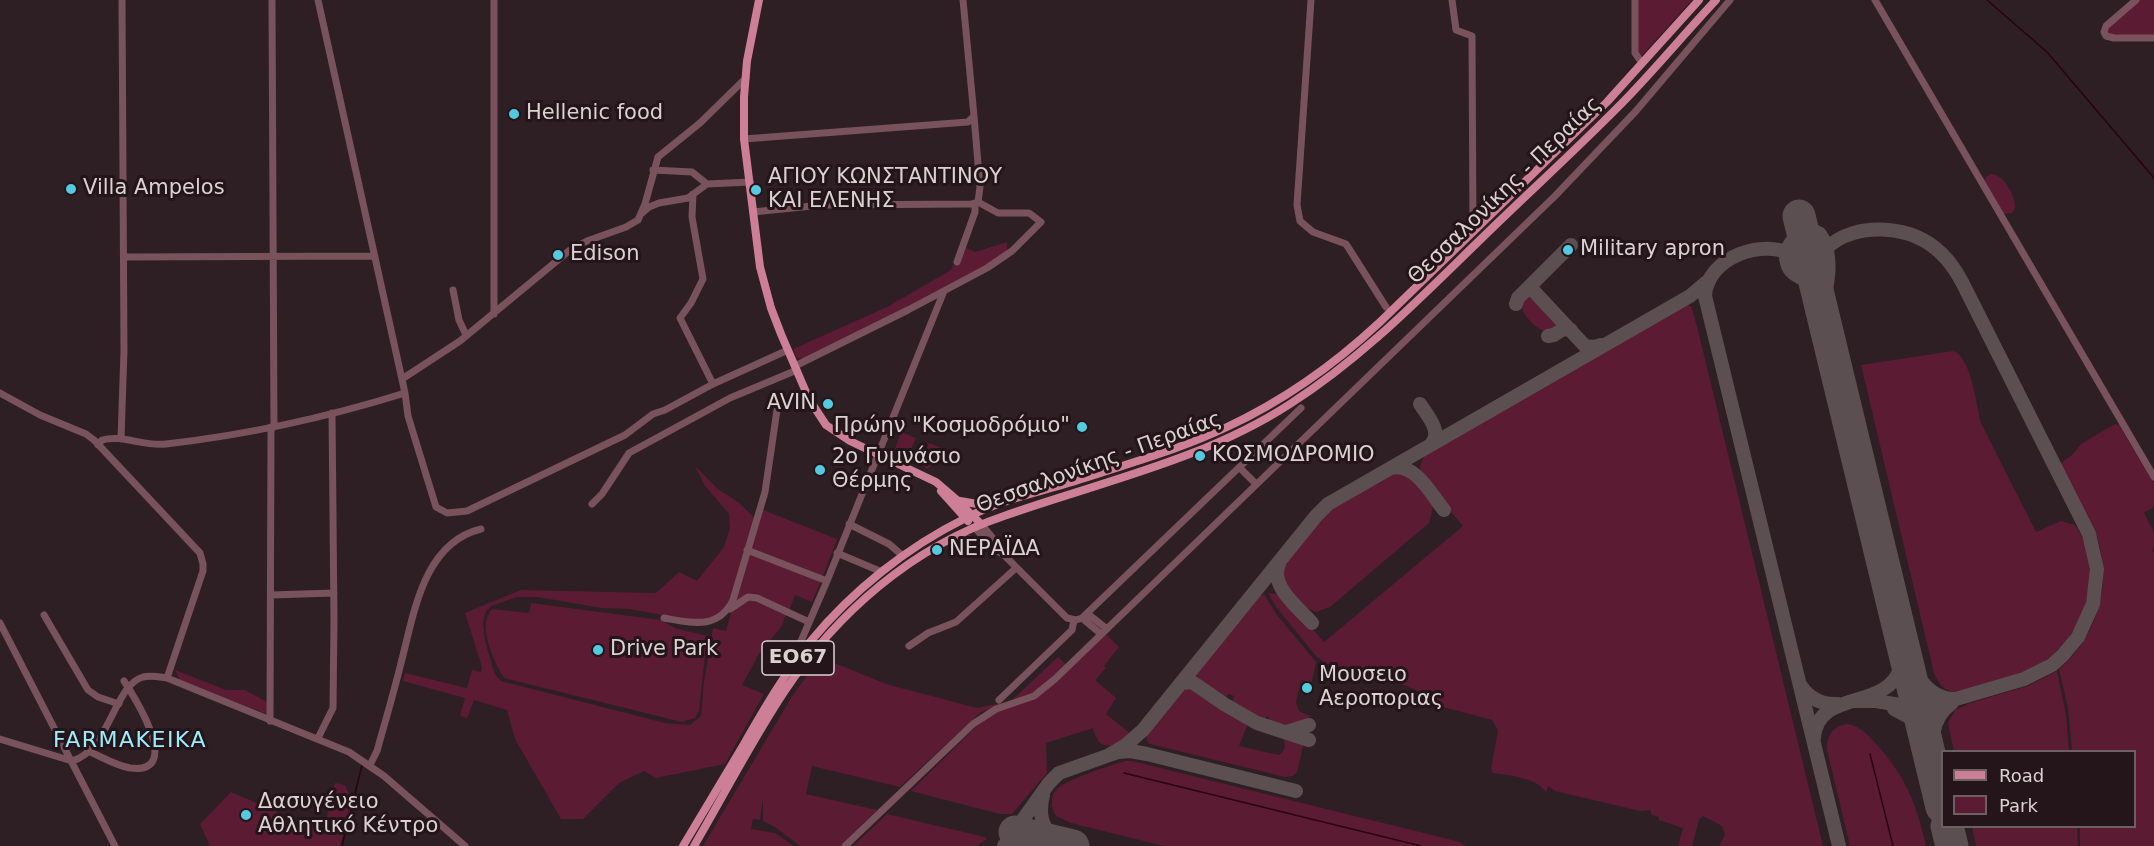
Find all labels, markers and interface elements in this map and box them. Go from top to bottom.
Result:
street label: Θεσσαλονίκης - Περαίας [1403,92,1607,290]
place label: Hellenic food [526,101,663,127]
marker: Hellenic food [507,107,521,121]
place label: ΑΓΙΟΥ ΚΩΝΣΤΑΝΤΙΝΟΥ ΚΑΙ ΕΛΕΝΗΣ [768,165,1002,215]
place label: Villa Ampelos [83,176,225,202]
marker: Villa Ampelos [64,182,78,196]
marker: ΑΓΙΟΥ ΚΩΝΣΤΑΝΤΙΝΟΥ ΚΑΙ ΕΛΕΝΗΣ [749,183,763,197]
place label: Military apron [1580,237,1725,263]
place label: Edison [570,242,640,268]
marker: Military apron [1561,243,1575,257]
marker: Edison [551,248,565,262]
place label: AVIN [767,391,816,417]
marker: AVIN [821,397,835,411]
street label: Θεσσαλονίκης - Περαίας [973,407,1225,519]
place label: Πρώην "Κοσμοδρόμιο" [834,414,1070,440]
marker: Πρώην "Κοσμοδρόμιο" [1075,420,1089,434]
place label: ΚΟΣΜΟΔΡΟΜΙΟ [1212,443,1375,469]
place label: 2ο Γυμνάσιο Θέρμης [832,445,961,495]
marker: ΚΟΣΜΟΔΡΟΜΙΟ [1193,449,1207,463]
marker: 2ο Γυμνάσιο Θέρμης [813,463,827,477]
place label: ΝΕΡΑΪΔΑ [949,537,1040,563]
marker: ΝΕΡΑΪΔΑ [930,543,944,557]
place label: Drive Park [610,637,718,663]
road number: ΕΟ67 [762,641,834,675]
marker: Drive Park [591,643,605,657]
place label: Μουσειο Αεροποριας [1319,663,1443,713]
marker: Μουσειο Αεροποριας [1300,681,1314,695]
district label: FARMAKEIKA [53,728,207,754]
legend [1941,750,2136,828]
text: Road [1999,765,2044,786]
place label: Δασυγένειο Αθλητικό Κέντρο [258,790,438,840]
text: Park [1999,795,2038,816]
marker: Δασυγένειο Αθλητικό Κέντρο [239,808,253,822]

